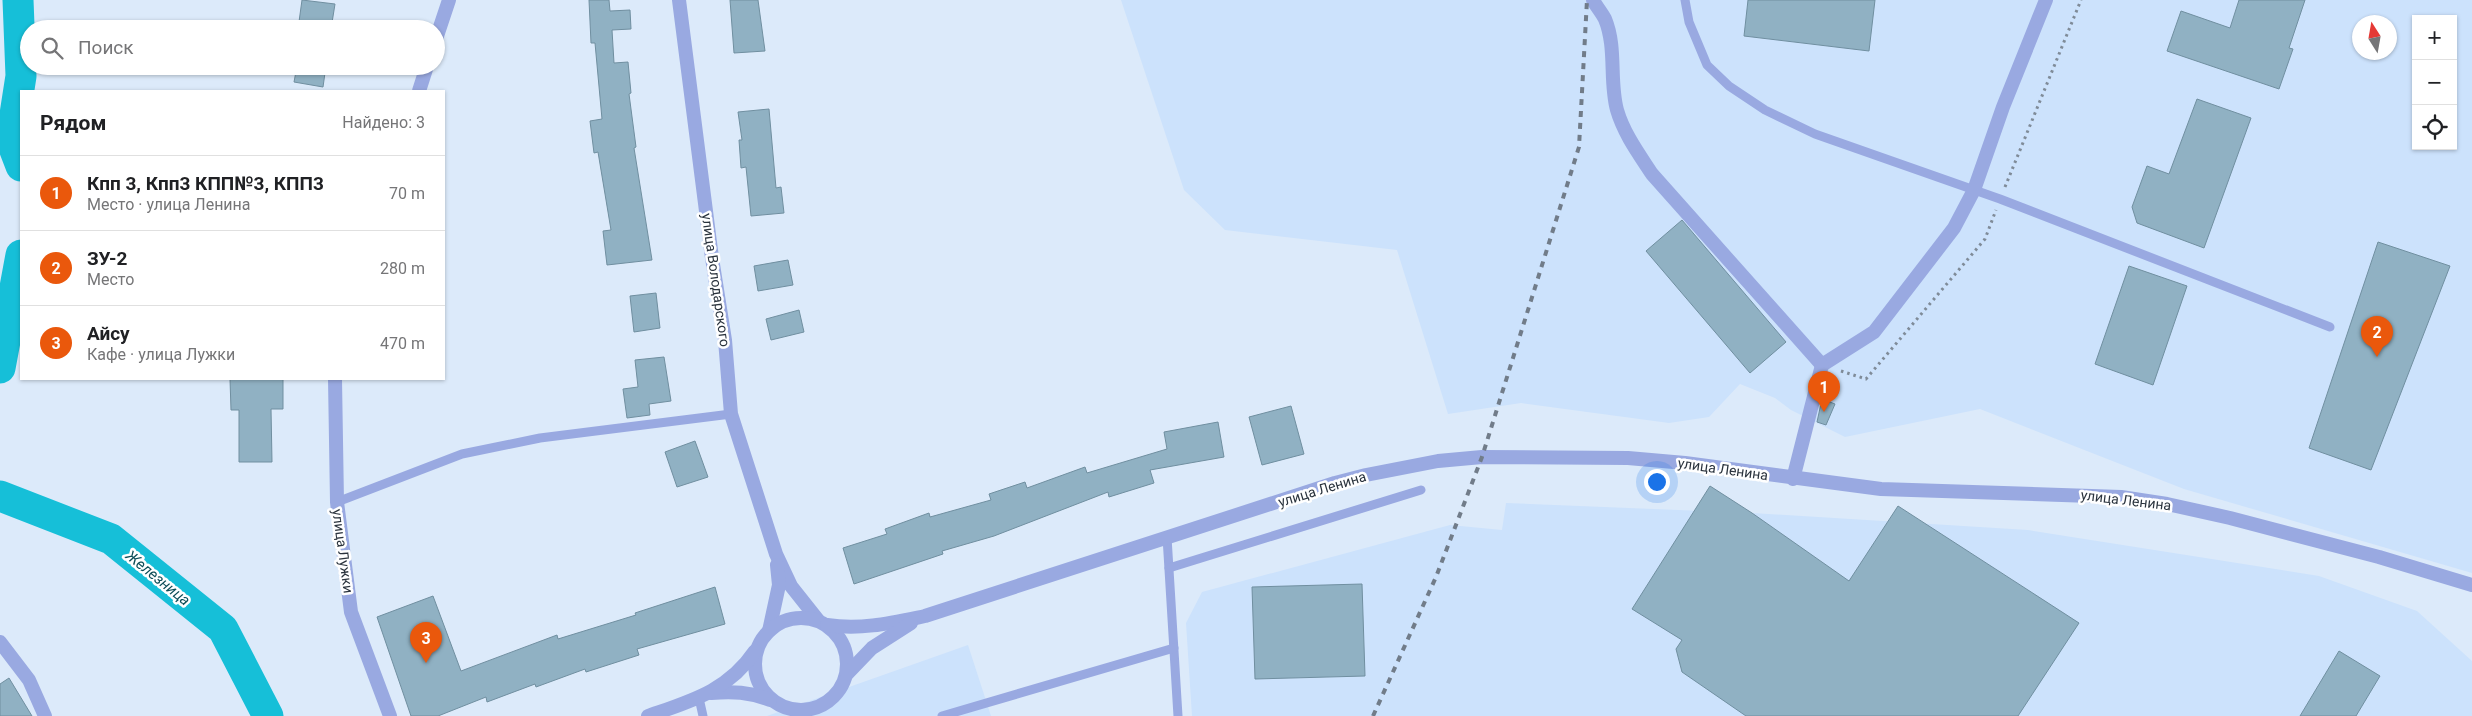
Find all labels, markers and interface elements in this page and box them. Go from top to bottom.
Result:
north arrow [2352,15,2397,60]
map controls [2412,15,2457,150]
button: + [2412,15,2457,60]
search box [20,20,445,75]
icon: search [38,34,66,62]
text: Поиск [78,36,134,59]
button: − [2412,60,2457,105]
button: locate [2412,105,2457,150]
text: Рядом [40,111,106,135]
text: Найдено: 3 [342,113,425,132]
text: Кпп 3, Кпп3 КПП№3, КПП3 [87,172,324,195]
text: 1 [51,184,61,203]
text: 70 m [389,184,425,203]
text: Место · улица Ленина [87,195,251,214]
street label: улица Володарского [699,212,733,348]
text: ЗУ-2 [87,247,127,270]
text: 2 [51,259,61,278]
text: 280 m [380,259,425,278]
text: Место [87,270,134,289]
pin: 2 [2361,316,2393,357]
text: Айсу [87,322,130,345]
text: 3 [51,334,61,353]
text: 470 m [380,334,425,353]
text: Кафе · улица Лужки [87,345,235,364]
pin: 1 [1808,371,1840,412]
street label: улица Ленина [1677,455,1769,483]
street label: улица Ленина [1276,468,1368,510]
your location [1644,469,1670,495]
street label: улица Ленина [2080,487,2172,513]
street label: улица Лужки [329,508,357,594]
water label: Железница [121,546,194,609]
pin: 3 [410,622,442,663]

